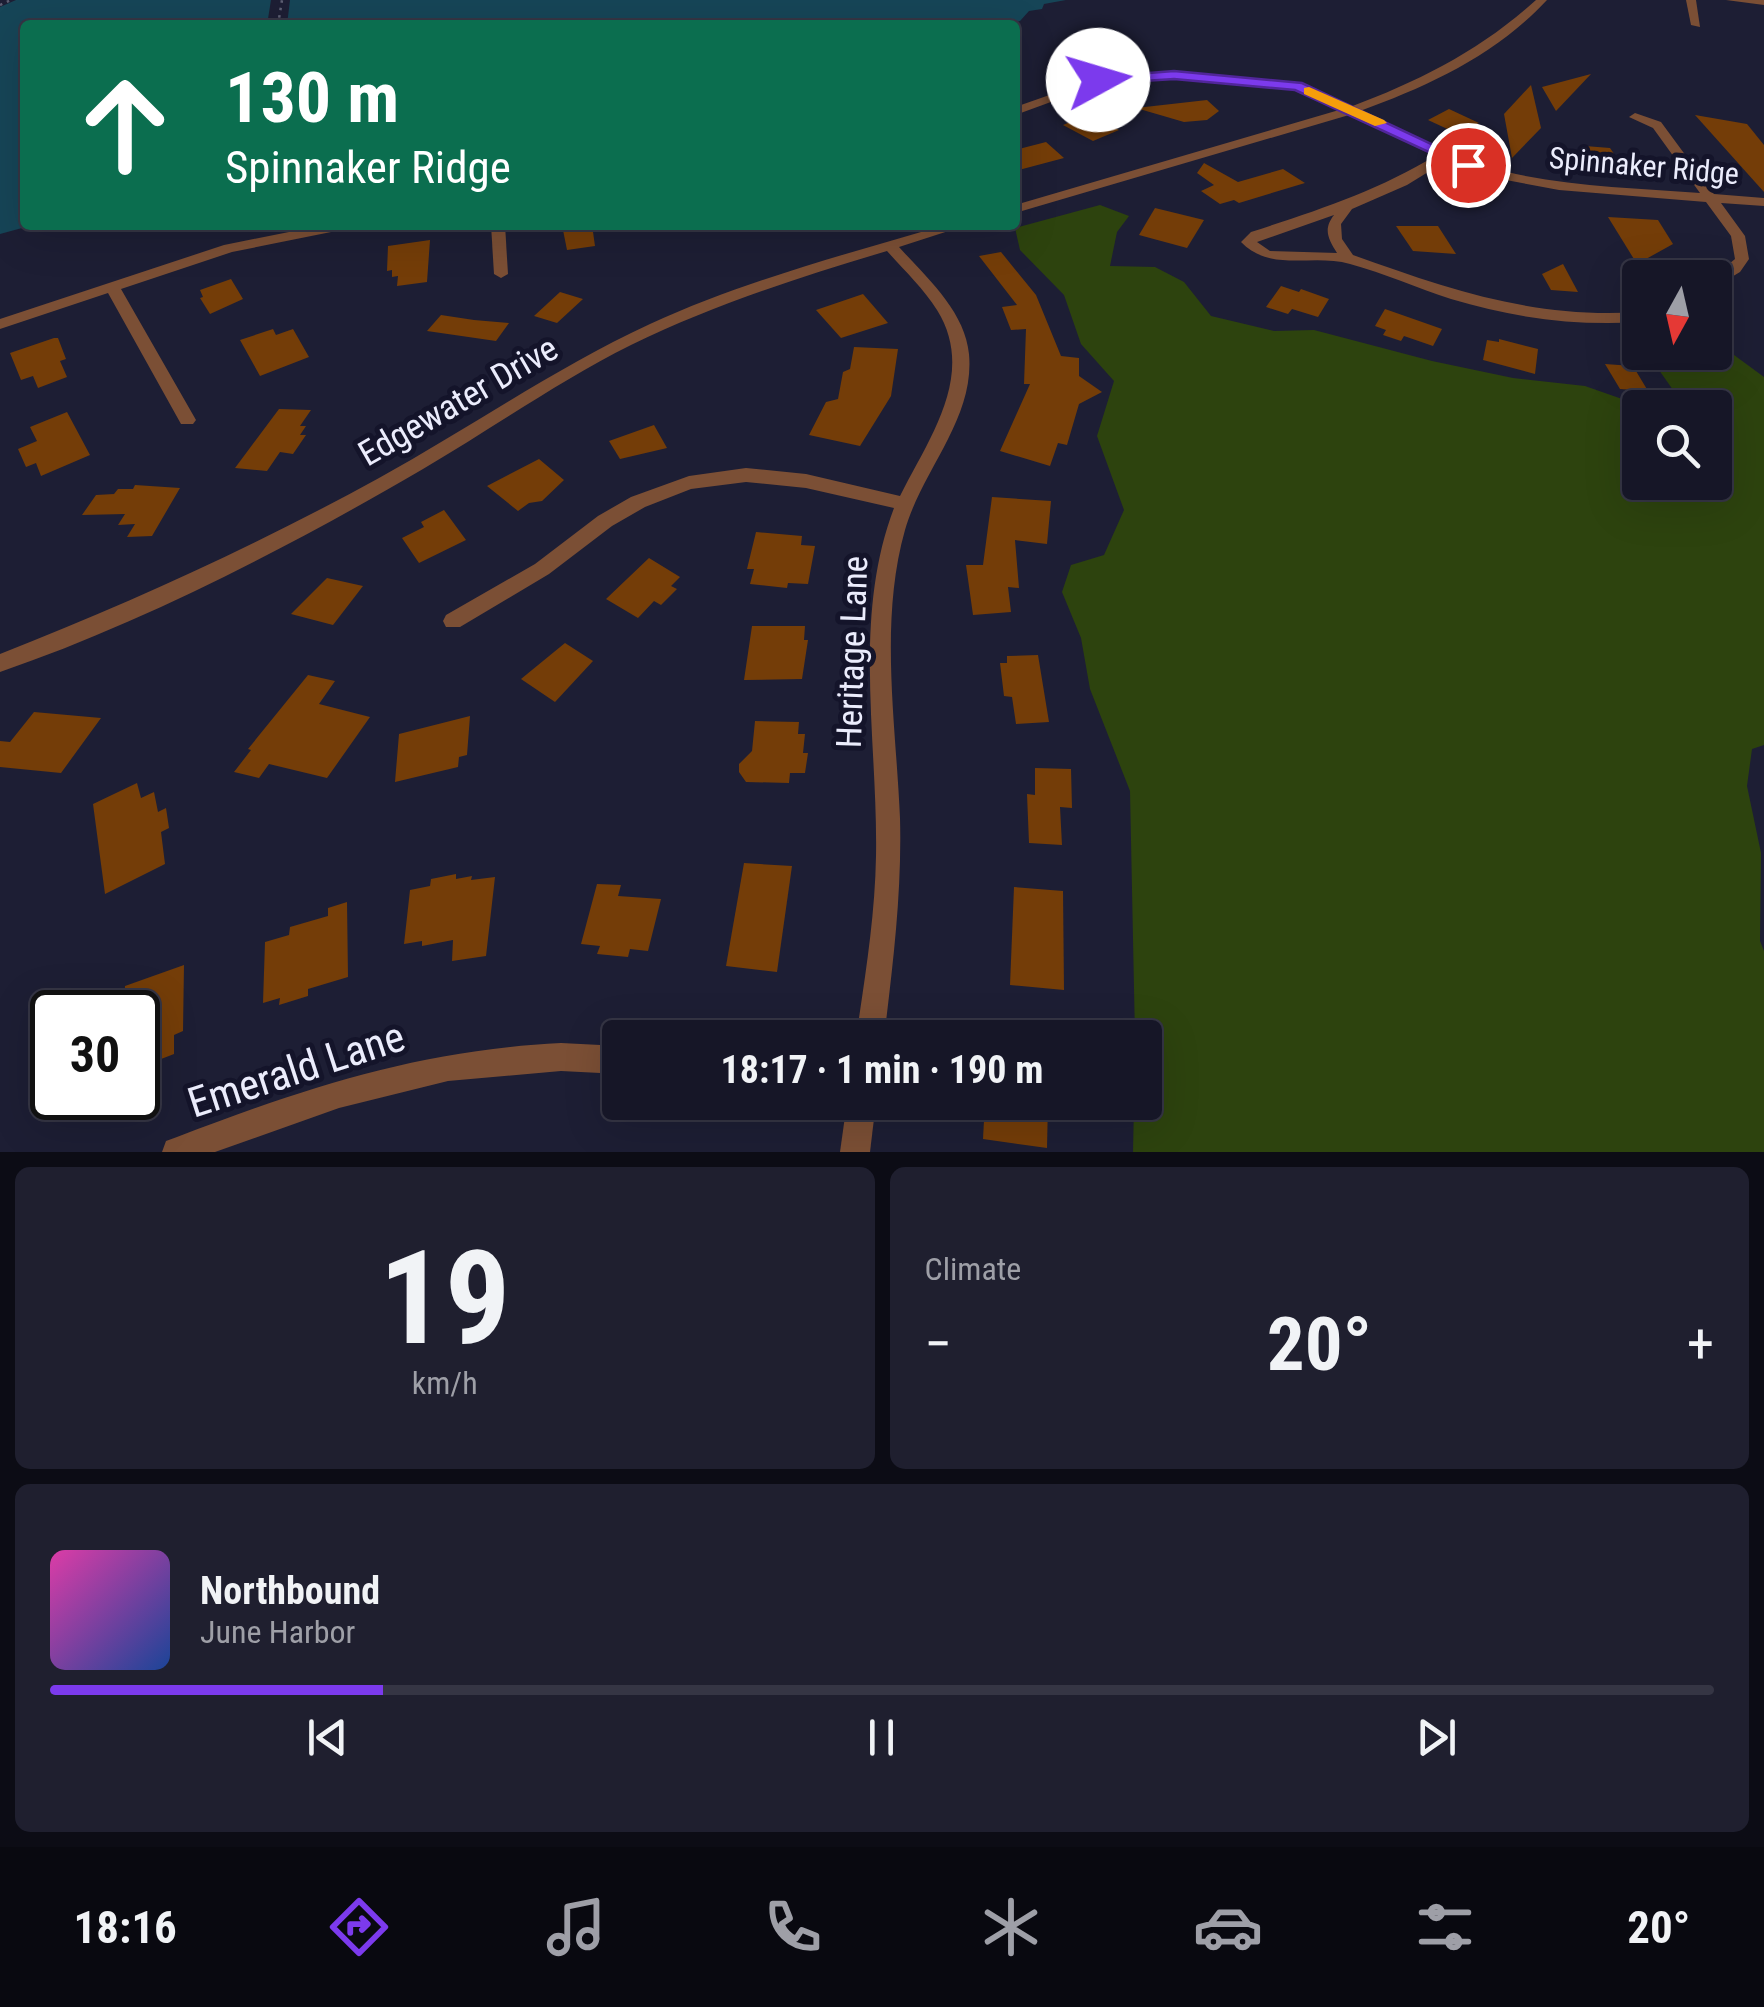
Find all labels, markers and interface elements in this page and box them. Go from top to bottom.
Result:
position arrow [1046,28,1150,132]
text: 130 m [225,57,399,139]
icon: ahead [60,60,190,190]
pin [1426,123,1511,208]
icon: arrive [1441,138,1496,193]
street label: Spinnaker Ridge [1548,140,1740,191]
text: Spinnaker Ridge [225,141,511,194]
north arrow [1622,260,1732,370]
map controls [1622,260,1732,500]
street label: Edgewater Drive [351,328,565,475]
button: search [1622,390,1732,500]
street label: Heritage Lane [829,555,876,749]
speed limit sign: 30 [30,990,160,1120]
street label: Emerald Lane [182,1011,410,1127]
text: 18:17 · 1 min · 190 m [721,1048,1043,1092]
text: 19 [379,1222,510,1375]
text: Climate [925,1250,1021,1288]
text: 20° [1267,1300,1372,1388]
text: − [925,1312,952,1376]
text: + [1687,1312,1714,1376]
text: km/h [412,1364,478,1402]
text: Northbound [200,1569,380,1613]
text: June Harbor [200,1613,355,1651]
icon: previous [300,1710,355,1765]
icon: pause [854,1710,909,1765]
icon: next [1409,1710,1464,1765]
icon: directions [324,1892,394,1962]
icon: music [541,1892,611,1962]
icon: phone [758,1892,828,1962]
icon: climate [976,1892,1046,1962]
icon: car [1193,1892,1263,1962]
icon: filters [1410,1892,1480,1962]
text: 18:16 [74,1901,177,1954]
text: 20° [1627,1901,1690,1954]

